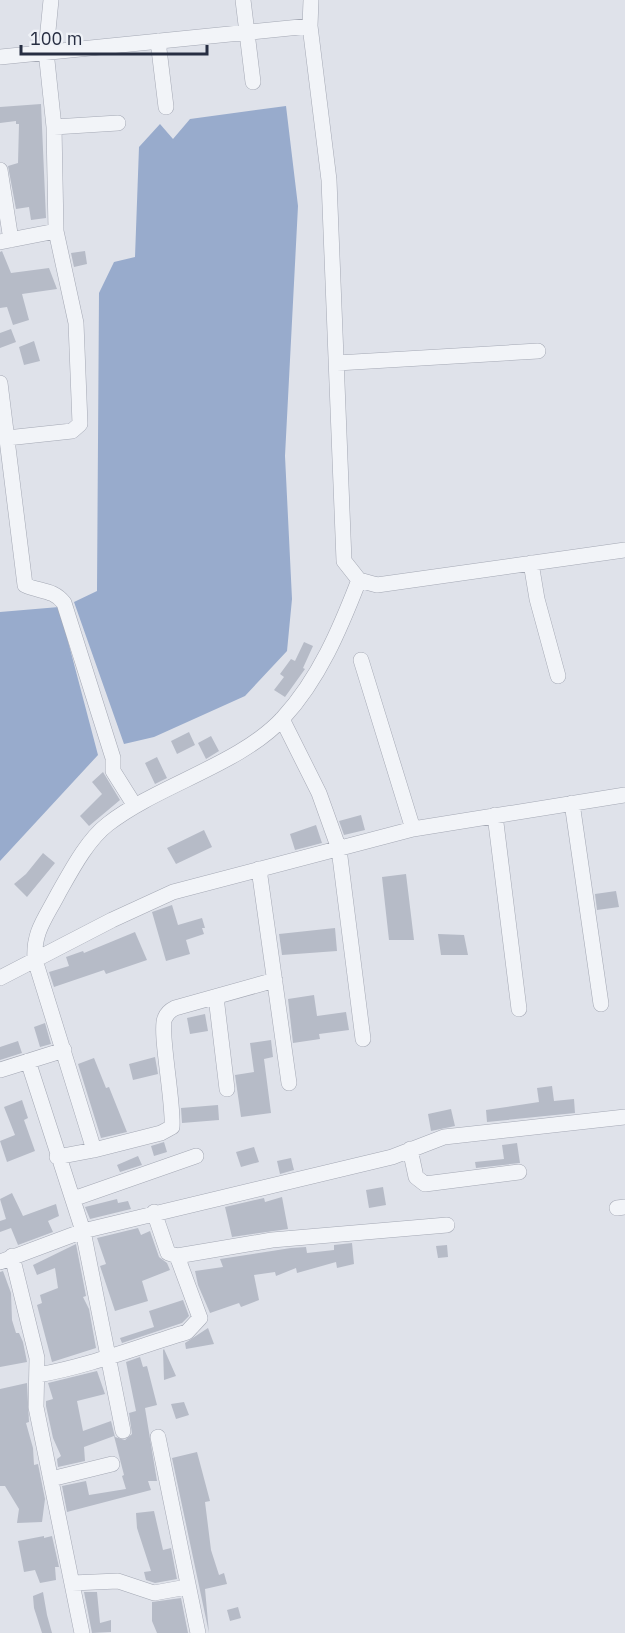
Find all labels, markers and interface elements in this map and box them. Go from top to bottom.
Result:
scale bar [21,18,207,56]
text: 100 m [30,27,82,50]

